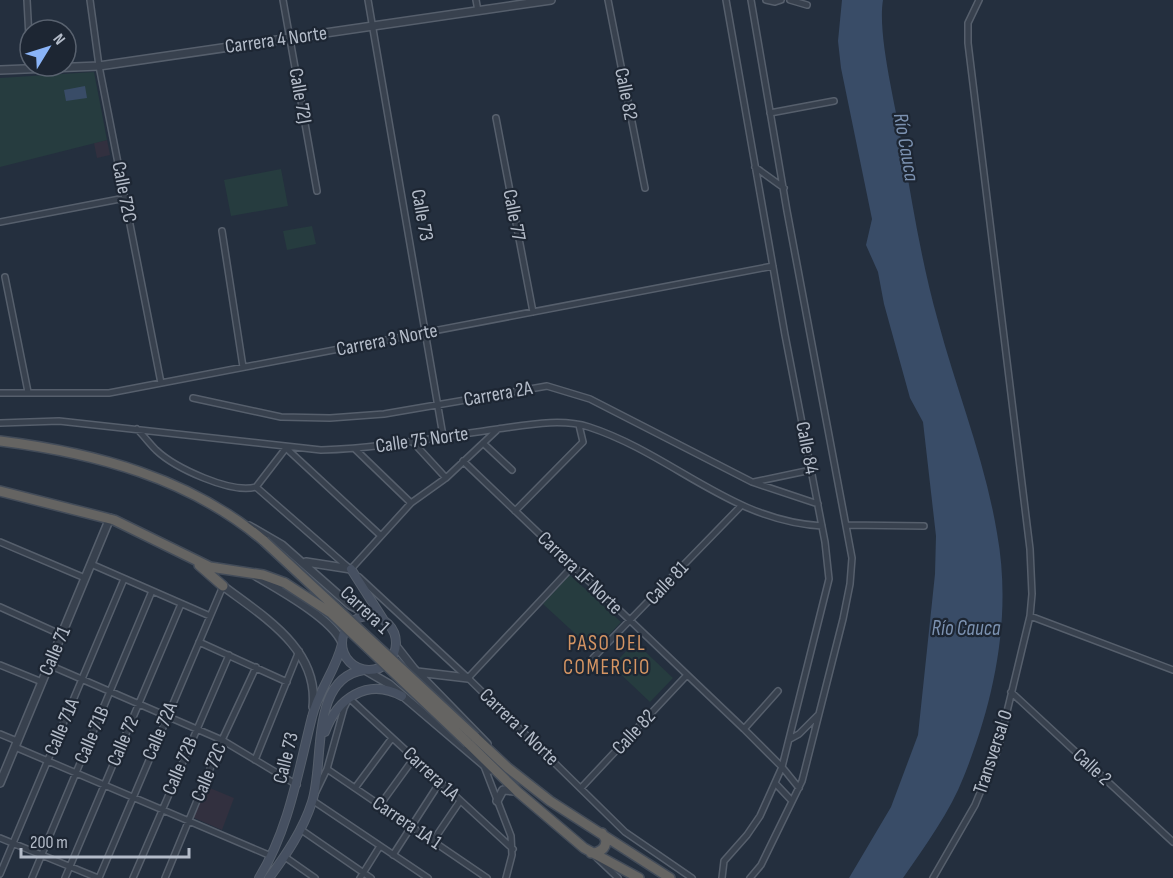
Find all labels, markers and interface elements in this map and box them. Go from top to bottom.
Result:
north arrow [18,18,78,78]
street label: Carrera 4 Norte [224,21,328,59]
text: N [49,30,69,49]
street label: Calle 72J [283,66,317,126]
street label: Calle 82 [609,66,643,122]
water label: Río Cauca [888,111,924,184]
street label: Calle 72C [106,159,142,225]
street label: Calle 73 [406,187,438,243]
street label: Calle 77 [497,187,531,243]
street label: Carrera 3 Norte [334,318,440,362]
street label: Carrera 2A [462,376,535,412]
street label: Calle 84 [790,420,824,476]
street label: Calle 75 Norte [374,422,470,458]
street label: Carrera 1F Norte [532,526,628,620]
street label: Calle 81 [640,556,694,610]
street label: Carrera 1 [335,581,395,639]
water label: Río Cauca [932,616,1001,641]
street label: Calle 71 [34,623,76,679]
district label: PASO DEL COMERCIO [563,631,651,680]
street label: Carrera 1 Norte [474,683,564,771]
street label: Calle 71A [39,694,85,759]
street label: Calle 72A [137,698,183,764]
street label: Calle 71B [69,703,115,767]
street label: Calle 82 [607,704,661,760]
street label: Transversal 0 [968,707,1018,797]
street label: Calle 72 [102,712,144,770]
street label: Calle 73 [268,730,304,786]
street label: Calle 72B [157,733,203,799]
street label: Calle 72C [186,739,232,805]
street label: Carrera 1A [398,742,465,806]
street label: Calle 2 [1068,743,1116,791]
street label: Carrera 1A 1 [368,791,446,855]
scale bar [21,821,189,859]
text: 200 m [30,832,68,853]

